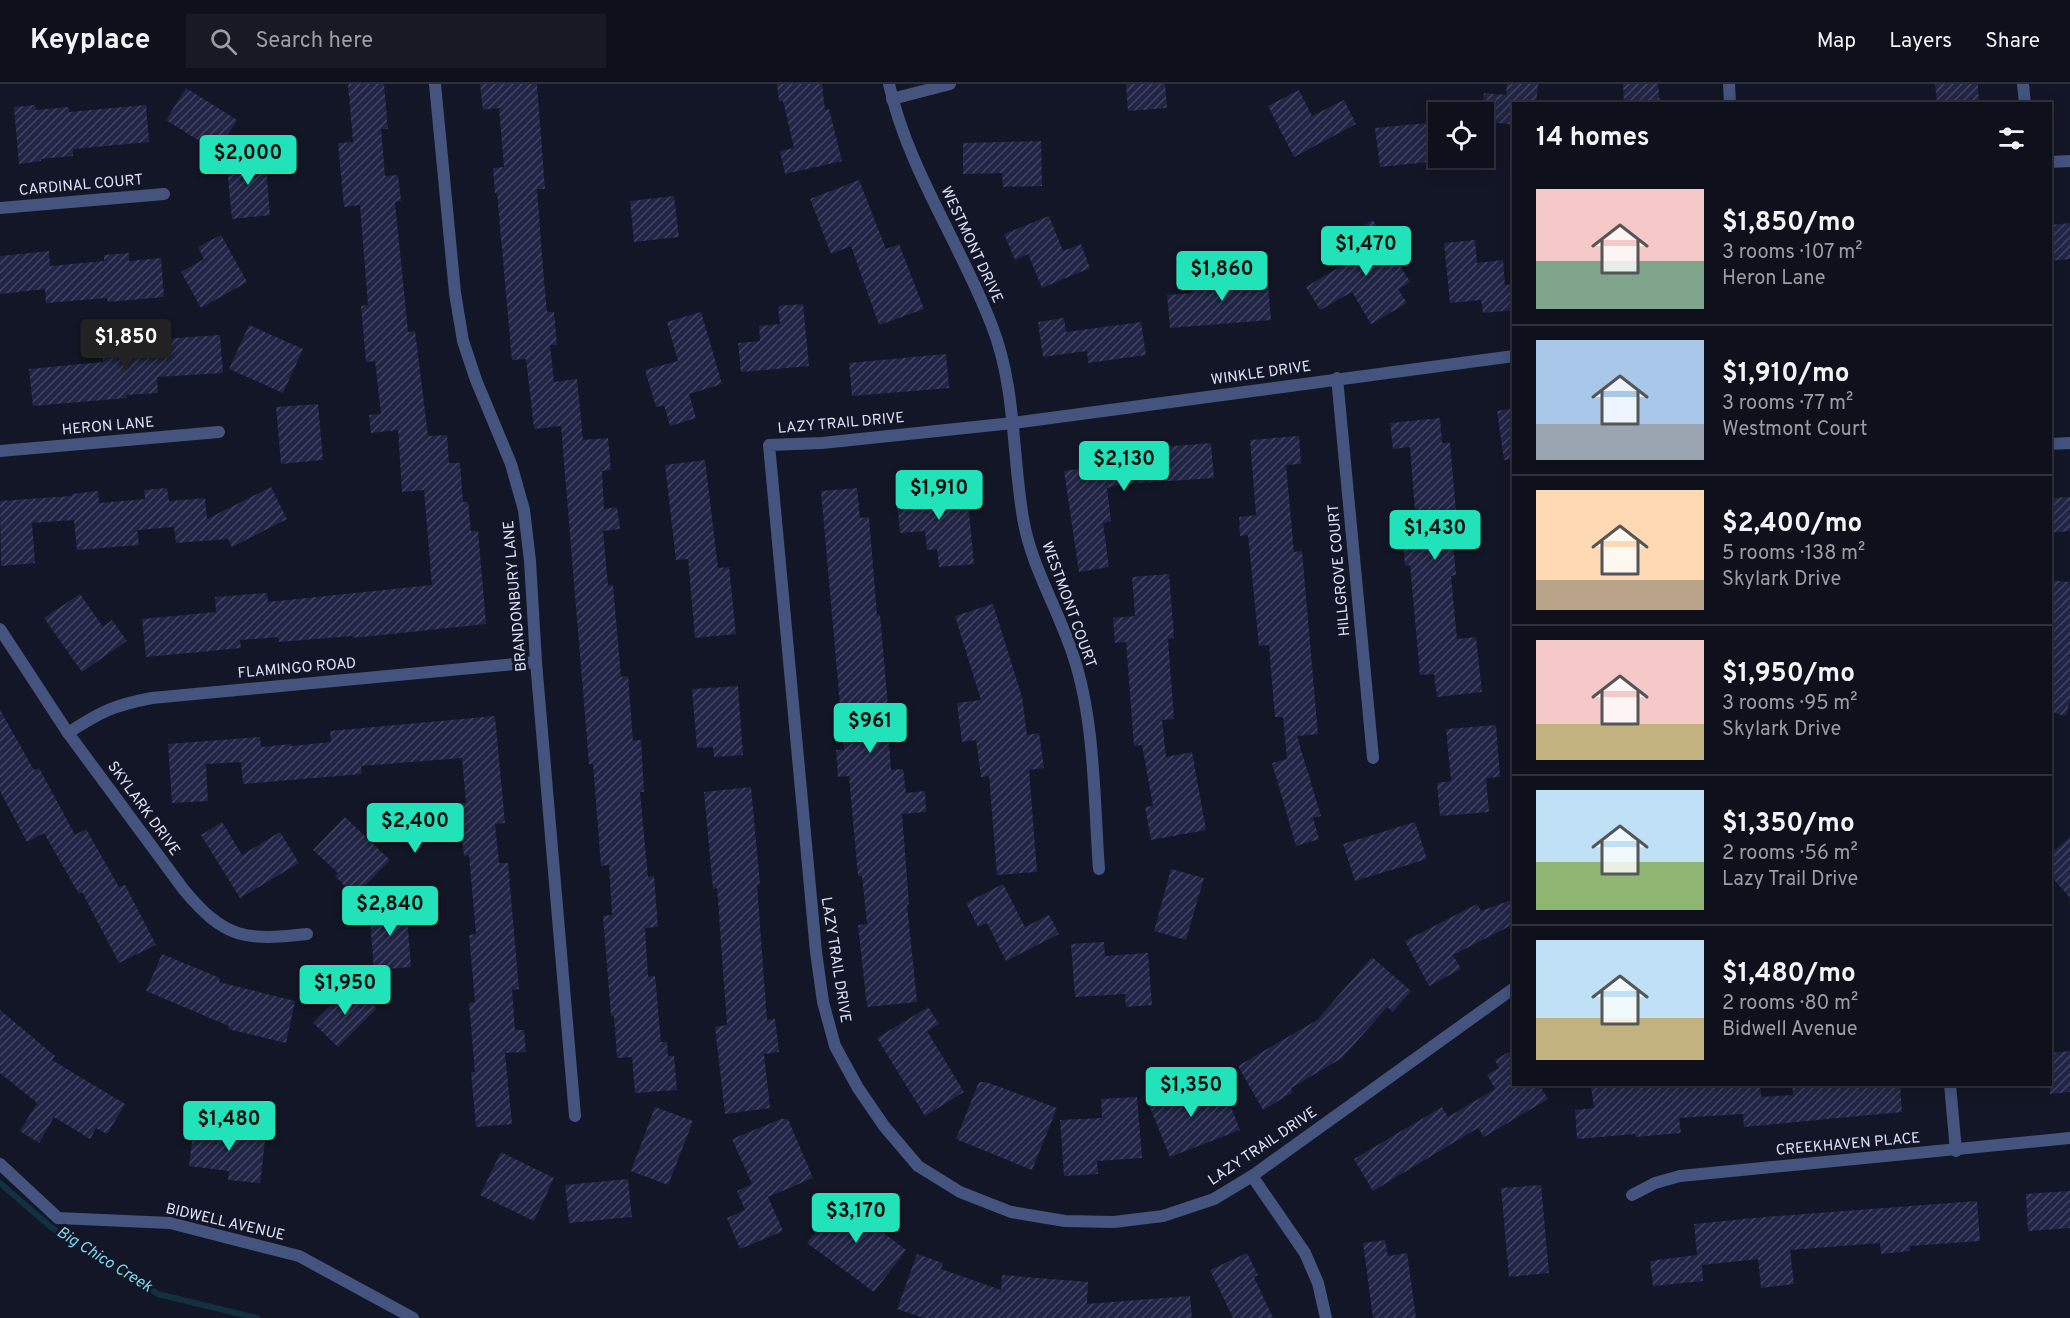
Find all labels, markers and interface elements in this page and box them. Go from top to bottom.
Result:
search box [186,14,606,68]
text: Keyplace [30,23,150,59]
icon: search [207,25,240,58]
text: Search here [255,28,373,55]
text: Map [1817,28,1856,55]
text: Layers [1889,28,1952,55]
text: Share [1985,28,2040,55]
map controls [1428,102,1494,168]
button: locate [1428,102,1494,168]
text: 14 homes [1536,122,1650,155]
icon: filters [1995,122,2028,155]
pin: $2,000 [199,135,297,186]
text: $2,000 [214,141,282,167]
street label: CARDINAL COURT [18,171,144,201]
street label: WESTMONT DRIVE [936,184,1006,306]
text: $1,850/mo [1722,207,1855,240]
icon: home [1584,213,1656,285]
pin: $1,470 [1317,226,1415,277]
text: $1,470 [1335,232,1397,258]
text: 3 rooms · 107 m² [1722,240,1863,266]
pin: $1,860 [1173,251,1271,302]
text: $1,860 [1190,257,1254,283]
text: Heron Lane [1722,266,1826,292]
pin: $1,850 [77,319,175,370]
text: $1,850 [94,325,158,351]
street label: WINKLE DRIVE [1210,358,1312,390]
text: $1,910/mo [1722,358,1850,391]
icon: home [1584,364,1656,436]
text: 3 rooms · 77 m² [1722,391,1853,417]
street label: LAZY TRAIL DRIVE [777,409,905,439]
street label: HERON LANE [61,414,155,440]
text: Westmont Court [1722,417,1868,443]
pin: $2,130 [1075,441,1173,492]
text: $2,130 [1093,447,1155,473]
pin: $1,910 [890,470,988,521]
text: $1,910 [910,476,968,502]
street label: HILLGROVE COURT [1325,503,1355,637]
text: $2,400/mo [1722,508,1862,541]
pin: $1,430 [1386,510,1484,561]
icon: home [1584,514,1656,586]
text: $1,430 [1404,516,1466,542]
street label: BRANDONBURY LANE [500,519,532,672]
street label: WESTMONT COURT [1036,539,1100,671]
text: 5 rooms · 138 m² [1722,541,1865,567]
text: Skylark Drive [1722,567,1841,593]
street label: FLAMINGO ROAD [237,654,357,684]
text: $1,950/mo [1722,658,1855,691]
icon: home [1584,664,1656,736]
text: 3 rooms · 95 m² [1722,691,1858,717]
pin: $961 [834,703,906,754]
text: $961 [848,709,892,735]
text: Skylark Drive [1722,717,1841,743]
street label: SKYLARK DRIVE [102,758,184,860]
pin: $2,400 [366,803,464,854]
text: $1,350/mo [1722,808,1855,841]
text: $2,400 [381,809,449,835]
icon: home [1584,814,1656,886]
text: 2 rooms · 56 m² [1722,841,1858,867]
text: Lazy Trail Drive [1722,867,1858,893]
pin: $2,840 [341,886,439,937]
text: $2,840 [356,892,424,918]
street label: LAZY TRAIL DRIVE [816,896,854,1024]
text: $1,480/mo [1722,958,1856,991]
icon: home [1584,964,1656,1036]
pin: $1,950 [296,965,394,1016]
text: $1,950 [314,971,376,997]
text: 2 rooms · 80 m² [1722,991,1858,1017]
text: Bidwell Avenue [1722,1017,1858,1043]
pin: $1,350 [1142,1067,1240,1118]
text: $1,350 [1160,1073,1222,1099]
pin: $1,480 [180,1101,278,1152]
street label: LAZY TRAIL DRIVE [1205,1104,1321,1190]
text: $1,480 [197,1107,261,1133]
street label: CREEKHAVEN PLACE [1775,1129,1921,1161]
pin: $3,170 [807,1193,905,1244]
text: $3,170 [826,1199,886,1225]
street label: BIDWELL AVENUE [164,1200,286,1246]
water label: Big Chico Creek [53,1223,156,1298]

